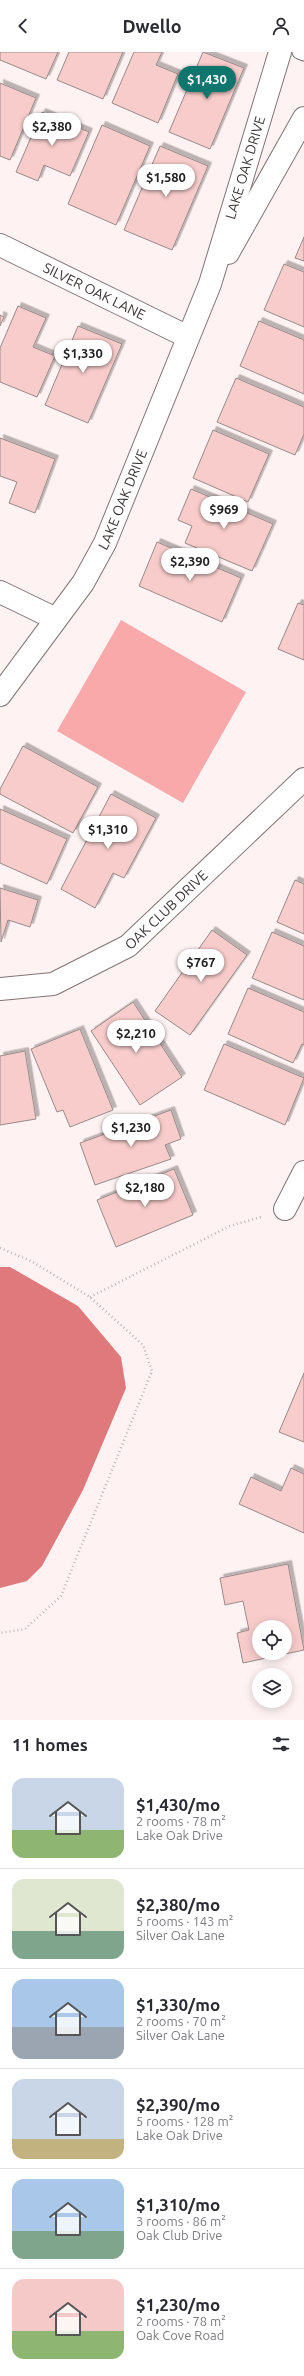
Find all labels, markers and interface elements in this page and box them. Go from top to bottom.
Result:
icon: back [12,15,34,37]
icon: person [270,15,292,37]
text: Dwello [122,16,182,36]
pin: $1,430 [174,66,240,100]
text: $1,430 [187,72,227,86]
pin: $2,380 [19,113,85,147]
street label: LAKE OAK DRIVE [222,114,268,221]
text: $2,380 [32,119,72,133]
pin: $1,580 [133,164,199,198]
text: $1,580 [146,170,186,184]
street label: SILVER OAK LANE [41,259,148,323]
pin: $1,330 [50,340,116,374]
text: $1,330 [63,346,103,360]
street label: LAKE OAK DRIVE [95,447,150,553]
pin: $969 [200,496,248,530]
text: $969 [209,502,239,516]
pin: $2,390 [157,548,223,582]
text: $2,390 [170,554,210,568]
pin: $1,310 [75,816,141,850]
text: $1,310 [88,822,128,836]
street label: OAK CLUB DRIVE [122,867,211,953]
pin: $767 [177,949,225,983]
text: $767 [186,955,216,969]
pin: $2,210 [103,1020,169,1054]
text: $2,210 [116,1026,156,1040]
pin: $1,230 [98,1114,164,1148]
text: $1,230 [111,1120,151,1134]
pin: $2,180 [112,1174,178,1208]
text: $2,180 [125,1180,165,1194]
map controls [252,1620,292,1708]
button: locate [252,1620,292,1660]
button: layers [252,1668,292,1708]
icon: filters [270,1733,292,1755]
text: 11 homes [12,1735,88,1754]
icon: home [44,1794,92,1842]
text: $1,430/mo [136,1795,220,1814]
text: 2 rooms · 78 m² [136,1814,226,1828]
text: Lake Oak Drive [136,1828,223,1842]
icon: home [44,1895,92,1943]
text: $2,380/mo [136,1895,220,1914]
text: 5 rooms · 143 m² [136,1914,233,1928]
text: Silver Oak Lane [136,1928,225,1942]
icon: home [44,1995,92,2043]
text: $1,330/mo [136,1995,220,2014]
text: 2 rooms · 70 m² [136,2014,226,2028]
text: Silver Oak Lane [136,2028,225,2042]
icon: home [44,2095,92,2143]
text: $2,390/mo [136,2095,220,2114]
text: 5 rooms · 128 m² [136,2114,233,2128]
text: Lake Oak Drive [136,2128,223,2142]
icon: home [44,2195,92,2243]
text: $1,310/mo [136,2195,220,2214]
text: 3 rooms · 86 m² [136,2214,226,2228]
text: Oak Club Drive [136,2228,222,2242]
icon: home [44,2295,92,2343]
text: $1,230/mo [136,2295,220,2314]
text: 2 rooms · 78 m² [136,2314,226,2328]
text: Oak Cove Road [136,2328,224,2342]

